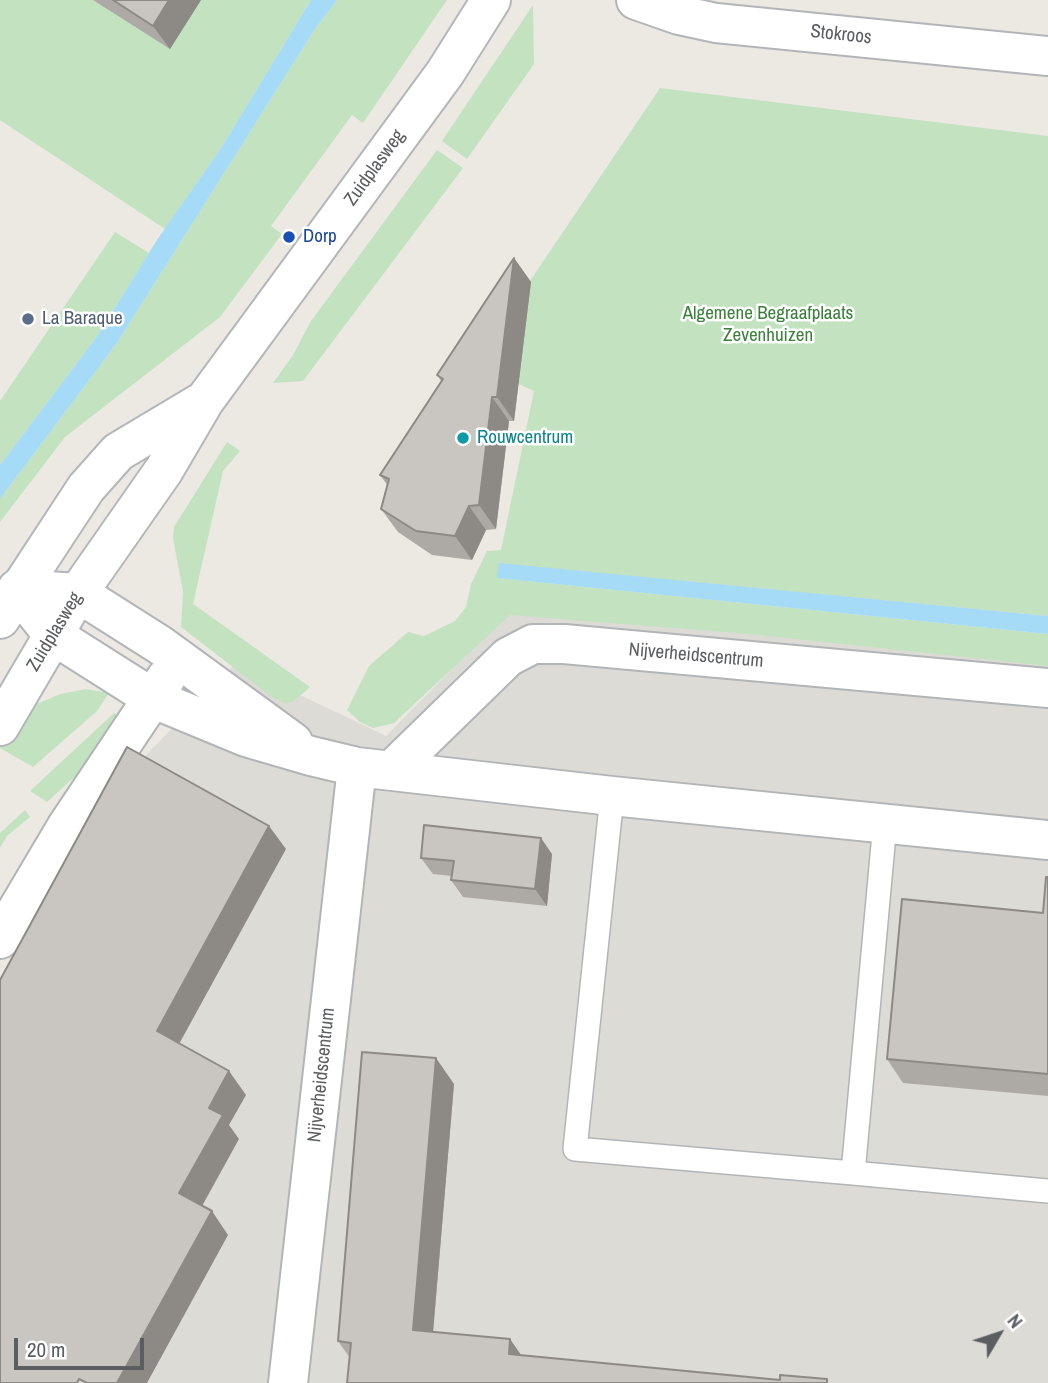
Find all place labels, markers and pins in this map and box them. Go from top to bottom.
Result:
place label: Dorp [303,226,337,248]
marker: Dorp [281,229,297,245]
place label: La Baraque [42,308,123,330]
marker: La Baraque [20,311,36,327]
place label: Rouwcentrum [477,427,573,449]
marker: Rouwcentrum [455,430,471,446]

